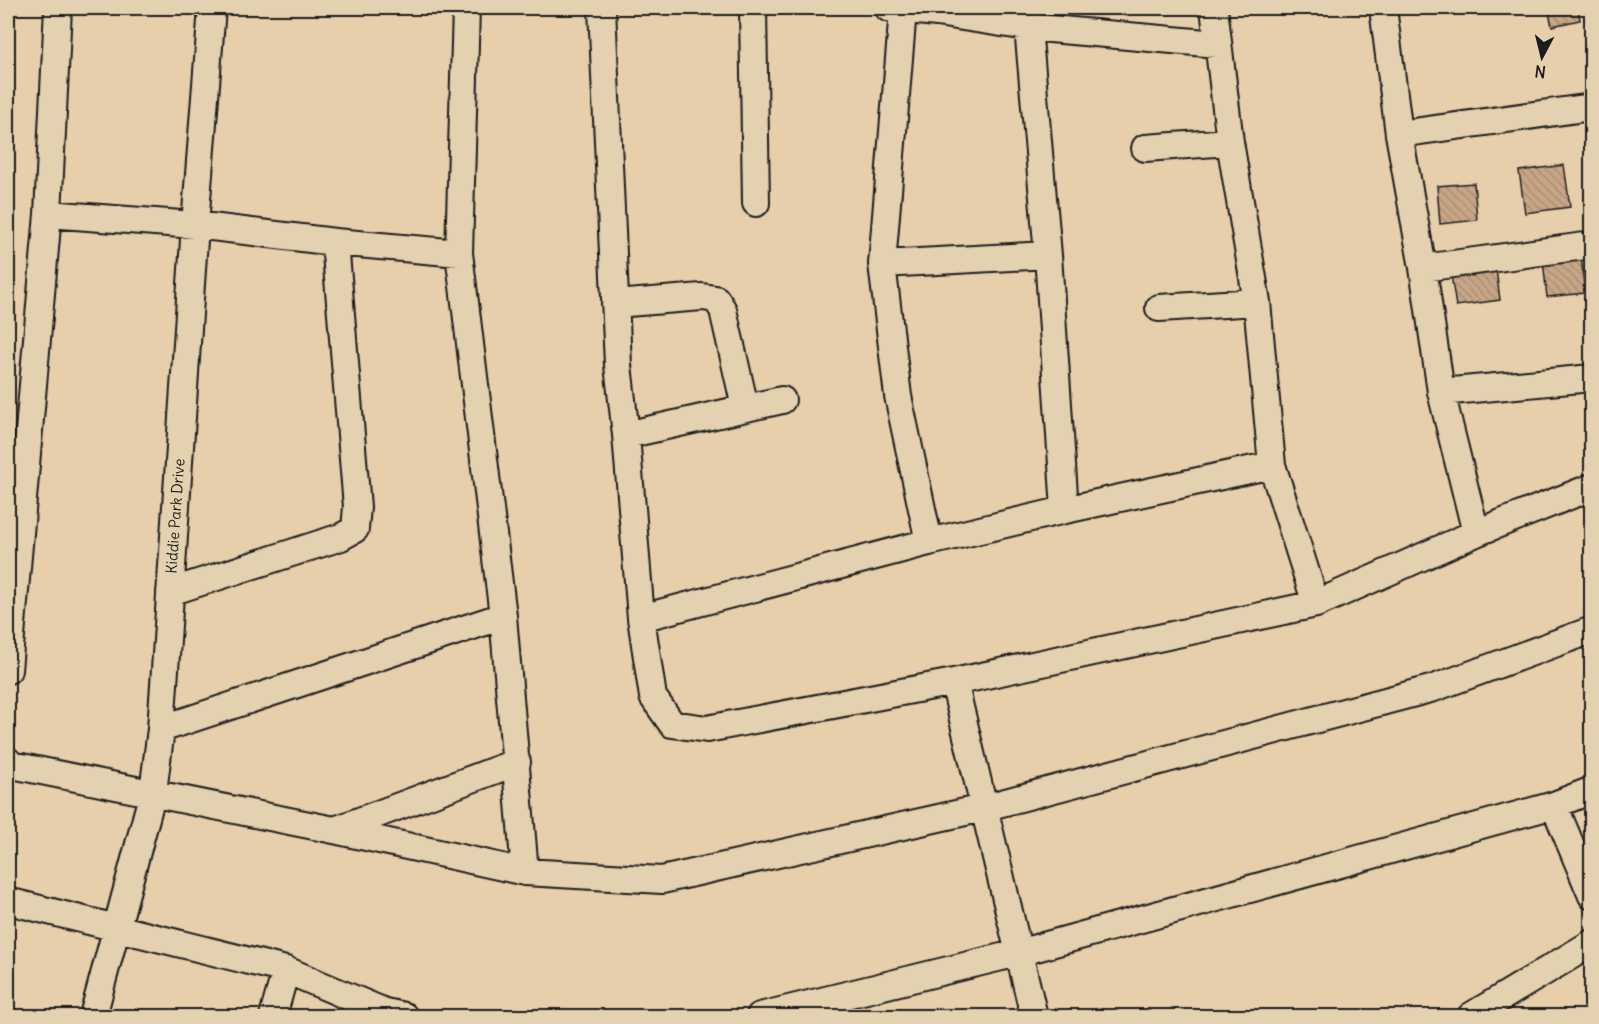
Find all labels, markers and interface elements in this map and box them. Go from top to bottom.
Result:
north arrow [1512,27,1572,87]
text: N [1533,61,1547,82]
street label: Kiddie Park Drive [162,458,188,574]

